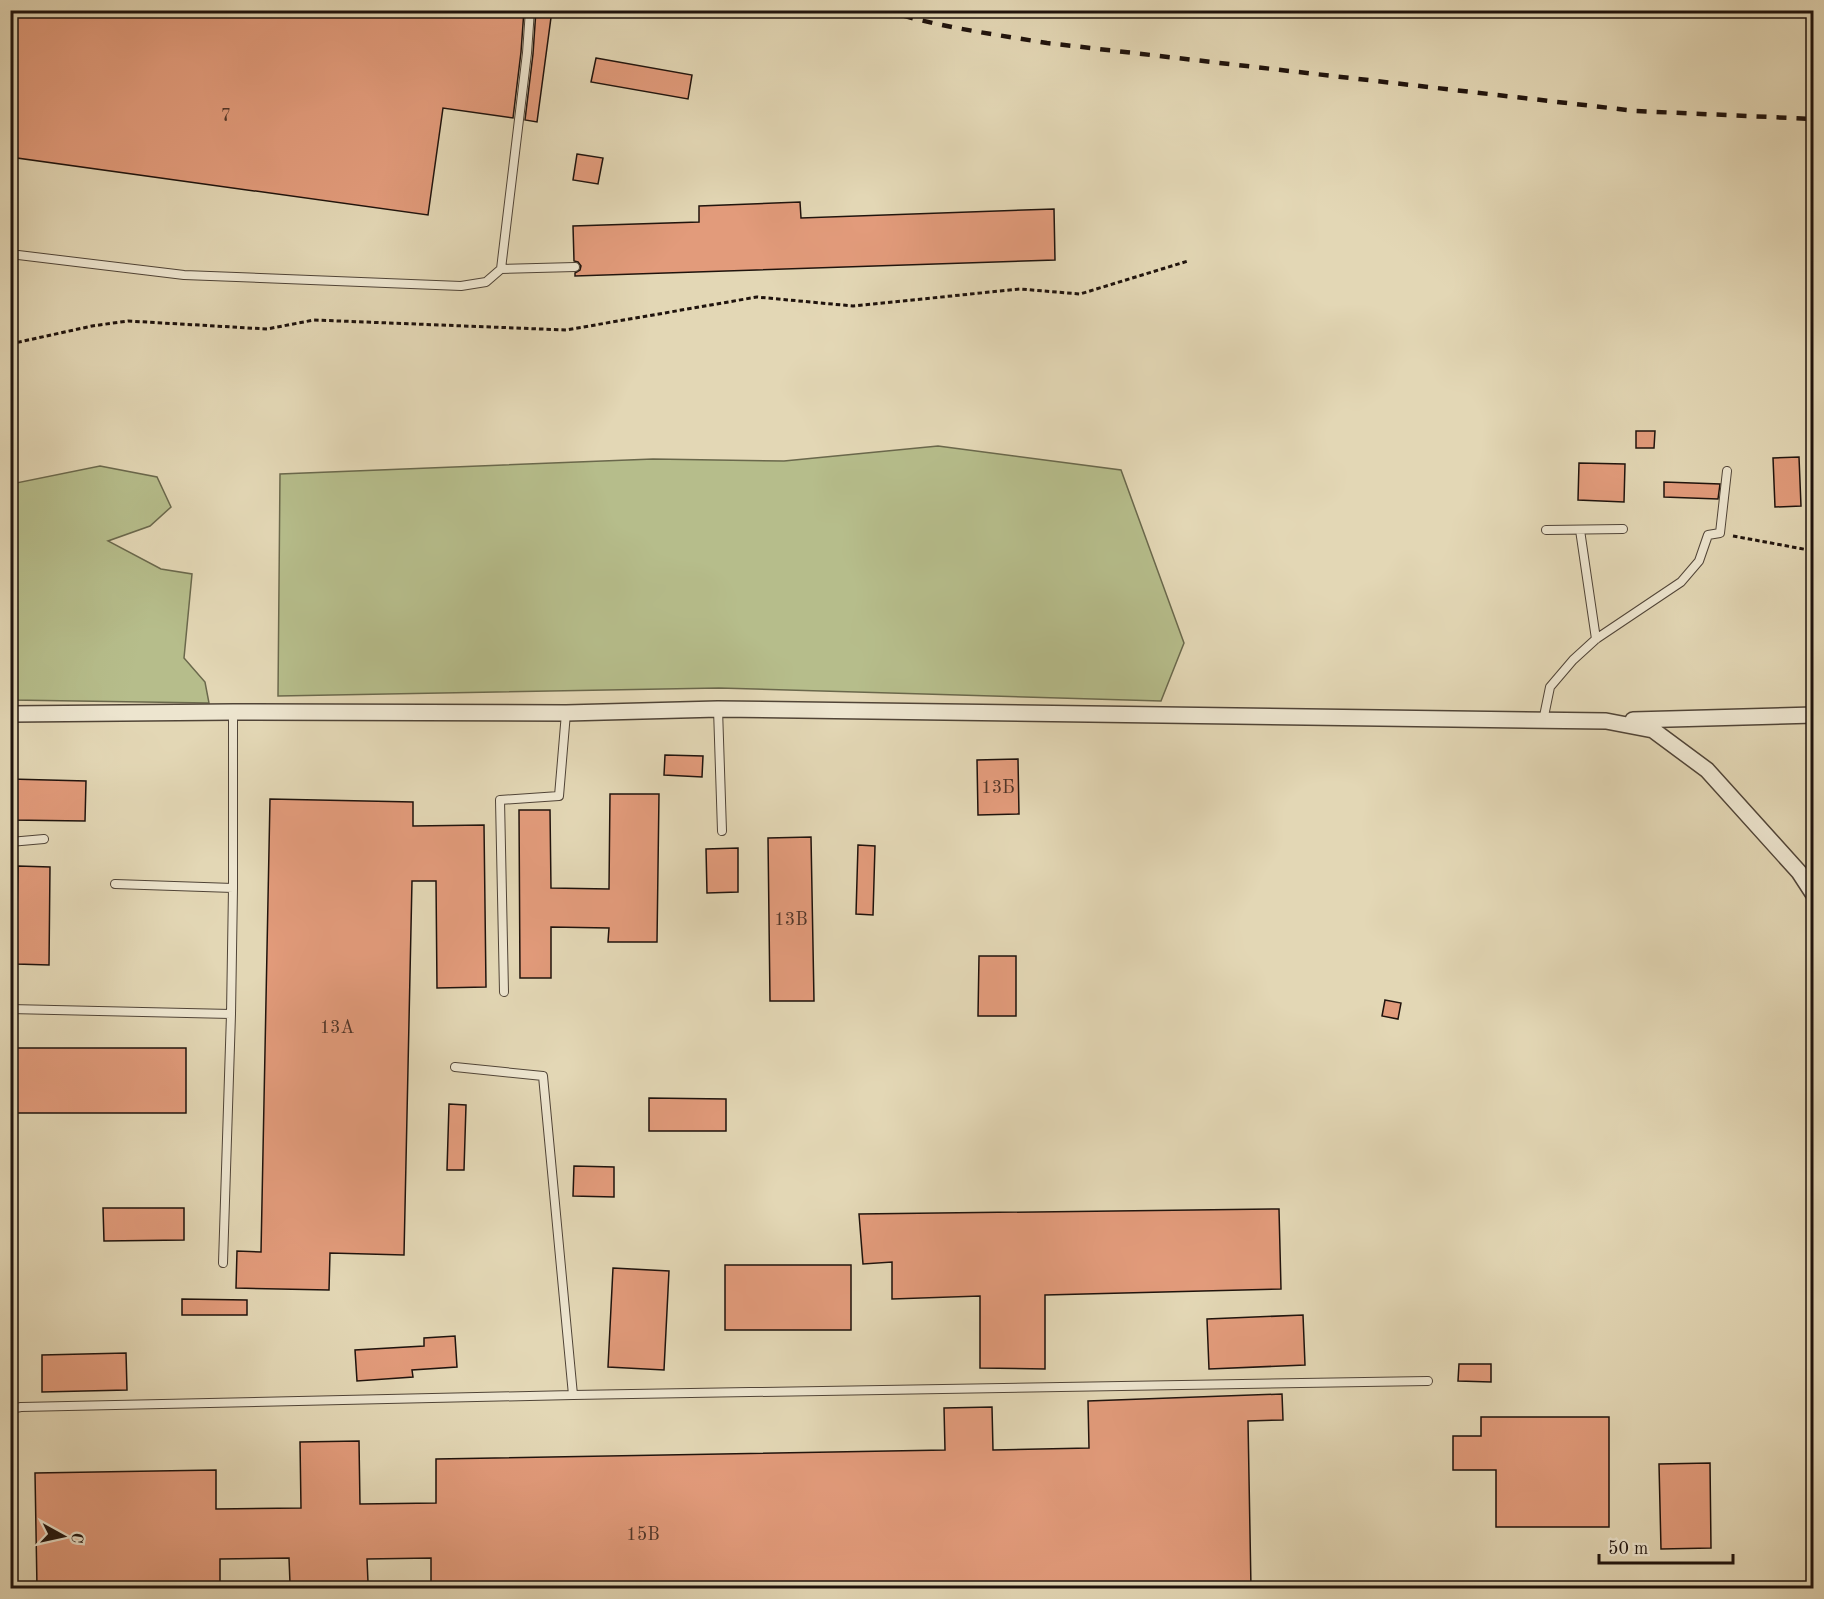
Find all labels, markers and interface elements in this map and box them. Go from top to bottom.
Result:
house number: 7 [221,107,231,125]
house number: 13Б [981,779,1015,797]
house number: 13В [774,911,808,929]
house number: 13А [320,1019,355,1037]
north arrow [33,1506,93,1566]
house number: 15В [626,1526,660,1544]
scale bar [1599,1527,1732,1565]
text: С [67,1531,85,1544]
text: 50 m [1608,1540,1648,1558]

